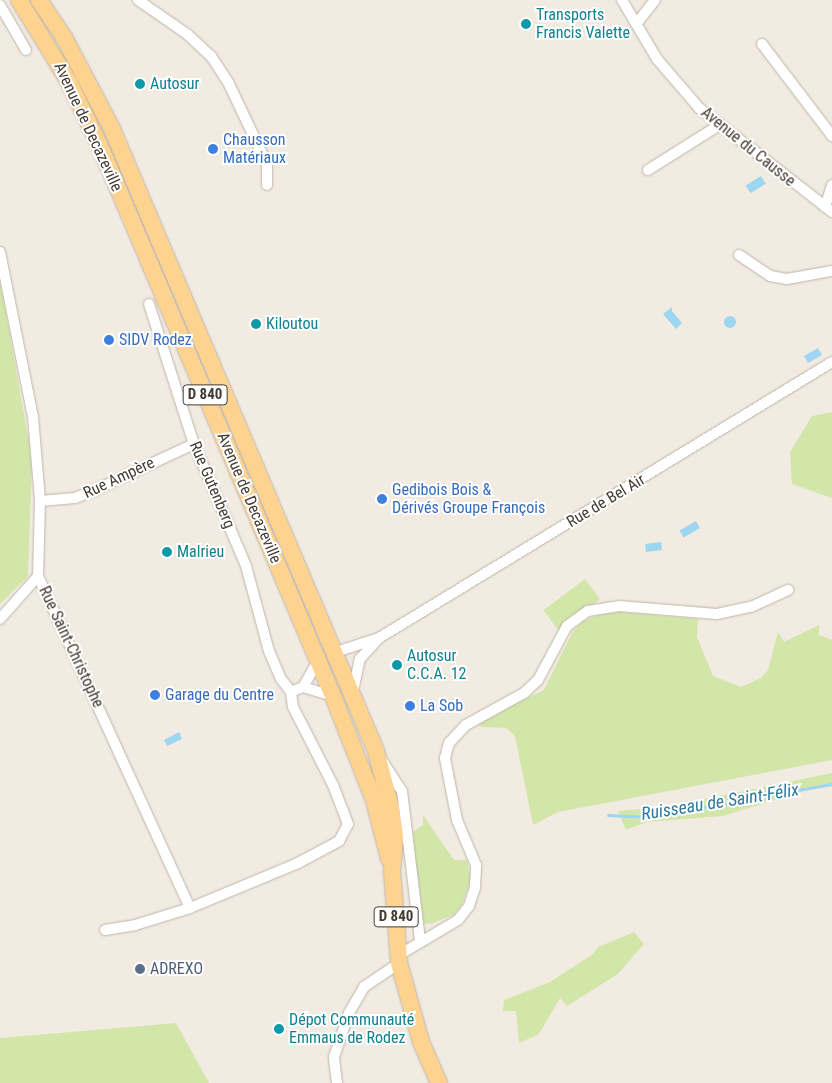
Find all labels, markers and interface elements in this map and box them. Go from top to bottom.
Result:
place label: Transports Francis Valette [536,5,630,43]
marker: Transports Francis Valette [520,18,532,30]
street label: Avenue de Decazeville [50,59,126,195]
place label: Autosur [150,74,199,94]
marker: Autosur [134,78,146,90]
street label: Avenue du Causse [697,103,799,191]
place label: Chausson Matériaux [223,130,286,168]
marker: Chausson Matériaux [207,143,219,155]
place label: Kiloutou [266,314,318,334]
marker: Kiloutou [250,318,262,330]
place label: SIDV Rodez [119,330,192,350]
marker: SIDV Rodez [103,334,115,346]
road number: D 840 [182,382,228,408]
street label: Avenue de Decazeville [213,430,285,566]
street label: Rue Gutenberg [185,439,239,531]
street label: Rue Ampère [80,453,158,503]
street label: Rue de Bel Air [563,470,649,532]
place label: Gedibois Bois & Dérivés Groupe François [392,480,545,518]
marker: Gedibois Bois & Dérivés Groupe François [376,493,388,505]
place label: Malrieu [177,542,224,562]
marker: Malrieu [161,546,173,558]
street label: Rue Saint-Christophe [34,583,108,711]
place label: Autosur C.C.A. 12 [407,646,466,684]
marker: Autosur C.C.A. 12 [391,659,403,671]
place label: Garage du Centre [165,685,274,705]
marker: Garage du Centre [149,689,161,701]
place label: La Sob [420,696,463,716]
marker: La Sob [404,700,416,712]
water label: Ruisseau de Saint-Félix [640,779,800,825]
road number: D 840 [374,904,418,930]
place label: ADREXO [150,959,203,979]
marker: ADREXO [134,963,146,975]
place label: Dépot Communauté Emmaus de Rodez [289,1010,414,1048]
marker: Dépot Communauté Emmaus de Rodez [273,1023,285,1035]

